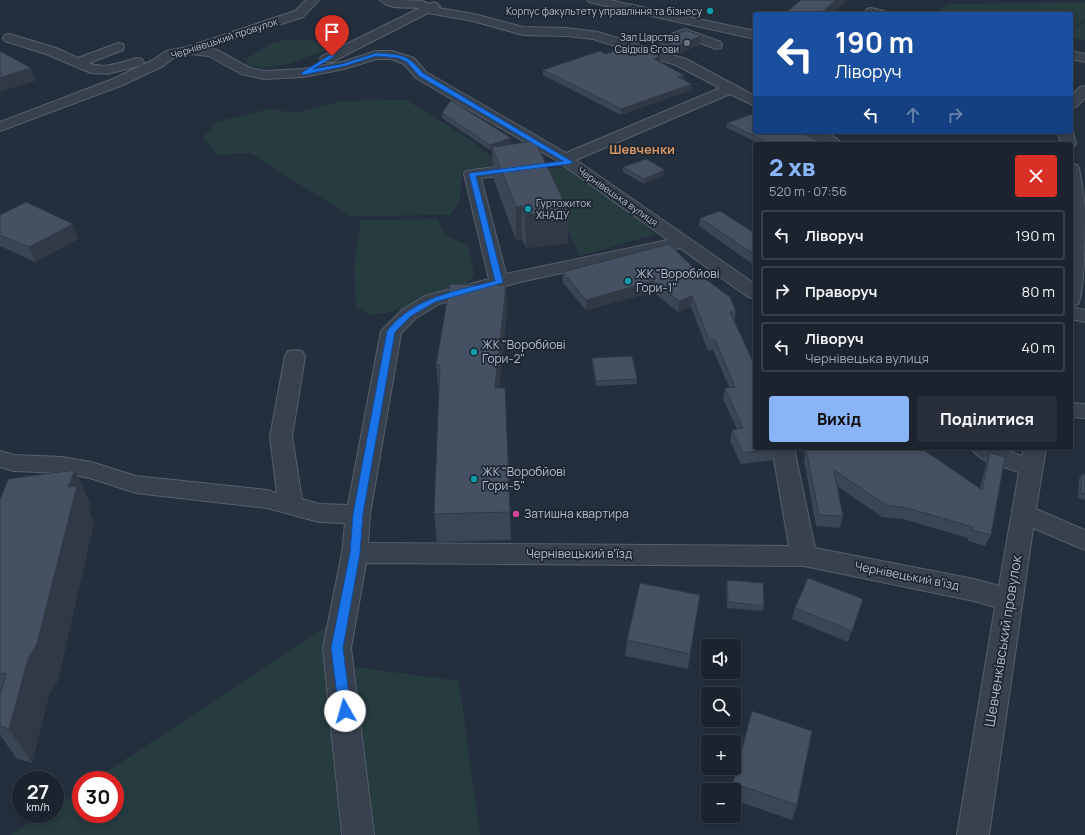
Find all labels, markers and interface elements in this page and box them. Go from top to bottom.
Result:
place label: Корпус факультету управління та бізнесу [506,4,703,18]
marker: Корпус факультету управління та бізнесу [705,6,715,16]
street label: Чернівецький провулок [169,14,280,62]
pin [315,15,349,56]
icon: arrive [321,21,343,43]
text: 190 m [835,23,914,61]
icon: left [769,28,821,80]
place label: Зал Царства Свідків Єгови [615,30,679,56]
marker: Зал Царства Свідків Єгови [682,38,692,48]
text: Ліворуч [835,59,902,83]
icon: left [860,104,882,126]
icon: ahead [902,104,924,126]
icon: right [944,104,966,126]
district label: Шевченки [609,140,675,158]
text: 2 хв [769,150,815,183]
button: close [1015,155,1057,197]
street label: Чернівецька вулиця [575,163,661,229]
text: 520 m · 07:56 [769,182,847,200]
place label: Гуртожиток ХНАДУ [536,196,592,222]
marker: Гуртожиток ХНАДУ [523,204,533,214]
icon: left [771,224,793,246]
text: Ліворуч [805,225,864,246]
text: 190 m [1015,225,1055,246]
place label: ЖК "Воробйові Гори-1" [636,265,719,296]
marker: ЖК "Воробйові Гори-1" [623,276,633,286]
icon: right [771,280,793,302]
text: Праворуч [805,281,877,302]
text: 80 m [1021,281,1055,302]
text: Ліворуч [805,328,864,349]
place label: ЖК "Воробйові Гори-2" [482,336,565,367]
icon: left [771,336,793,358]
text: 40 m [1021,337,1055,358]
marker: ЖК "Воробйові Гори-2" [469,347,479,357]
text: Чернівецька вулиця [805,349,929,367]
button: Вихід [769,396,909,442]
button: Поділитися [917,396,1057,442]
place label: ЖК "Воробйові Гори-5" [482,463,565,494]
marker: ЖК "Воробйові Гори-5" [469,474,479,484]
place label: Затишна квартира [524,505,629,522]
marker: Затишна квартира [511,509,521,519]
street label: Чернівецький вʼїзд [526,545,632,562]
street label: Шевченківський провулок [980,553,1026,728]
street label: Чернівецький вʼїзд [853,557,961,594]
map controls [701,639,741,823]
button: sound [701,639,741,679]
button: search [701,687,741,727]
position arrow [324,690,366,732]
button: + [701,735,741,775]
speed limit sign: 30 [72,771,124,823]
text: 27 [27,778,49,805]
button: − [701,783,741,823]
text: km/h [26,800,50,814]

